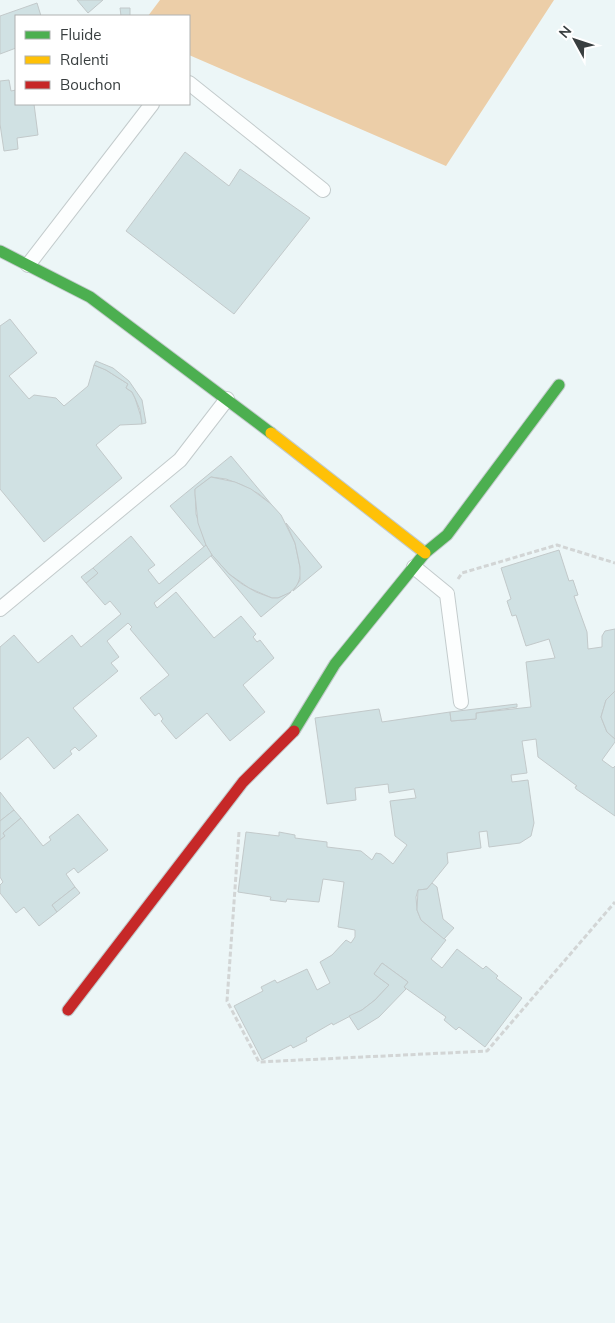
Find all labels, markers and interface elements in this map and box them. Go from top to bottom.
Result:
legend [15,15,190,105]
north arrow [550,15,600,65]
text: N [555,22,575,41]
text: Fluide [60,25,101,44]
text: Ralenti [60,50,109,69]
text: Bouchon [60,75,121,94]

